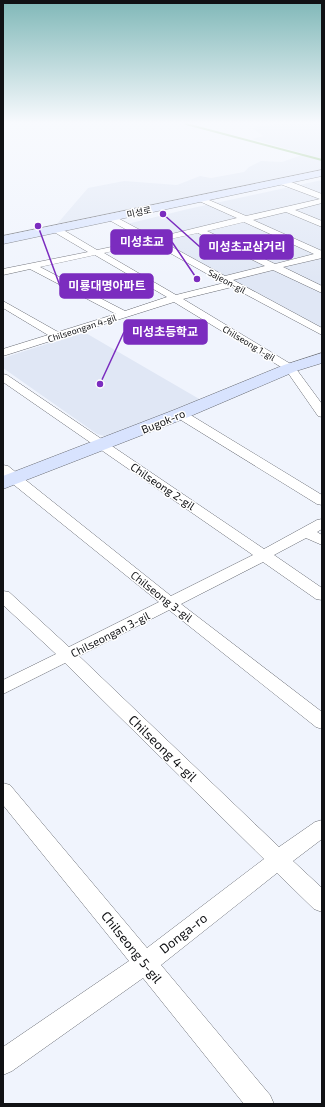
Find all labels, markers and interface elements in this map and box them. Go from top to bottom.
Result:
street label: 미성로 [126,204,152,220]
callout: 미성초교 [111,230,172,254]
text: 미성초교 [120,234,164,248]
callout: 미성초교삼거리 [200,235,293,259]
text: 미성초교삼거리 [208,239,286,253]
street label: Sajeon-gil [206,266,248,296]
callout: 미룡대명아파트 [60,274,153,298]
text: 미룡대명아파트 [68,278,146,292]
street label: Chilseongan 4-gil [46,312,118,344]
callout: 미성초등학교 [124,320,207,344]
street label: Chilseong 1-gil [221,323,278,363]
text: 미성초등학교 [132,324,198,338]
street label: Bugok-ro [139,406,187,436]
street label: Chilseong 2-gil [128,460,198,513]
street label: Chilseong 3-gil [129,568,196,625]
street label: Chilseongan 3-gil [68,608,152,660]
street label: Chilseong 4-gil [125,711,201,785]
street label: Chilseong 5-gil [98,908,166,986]
street label: Donga-ro [156,909,210,957]

